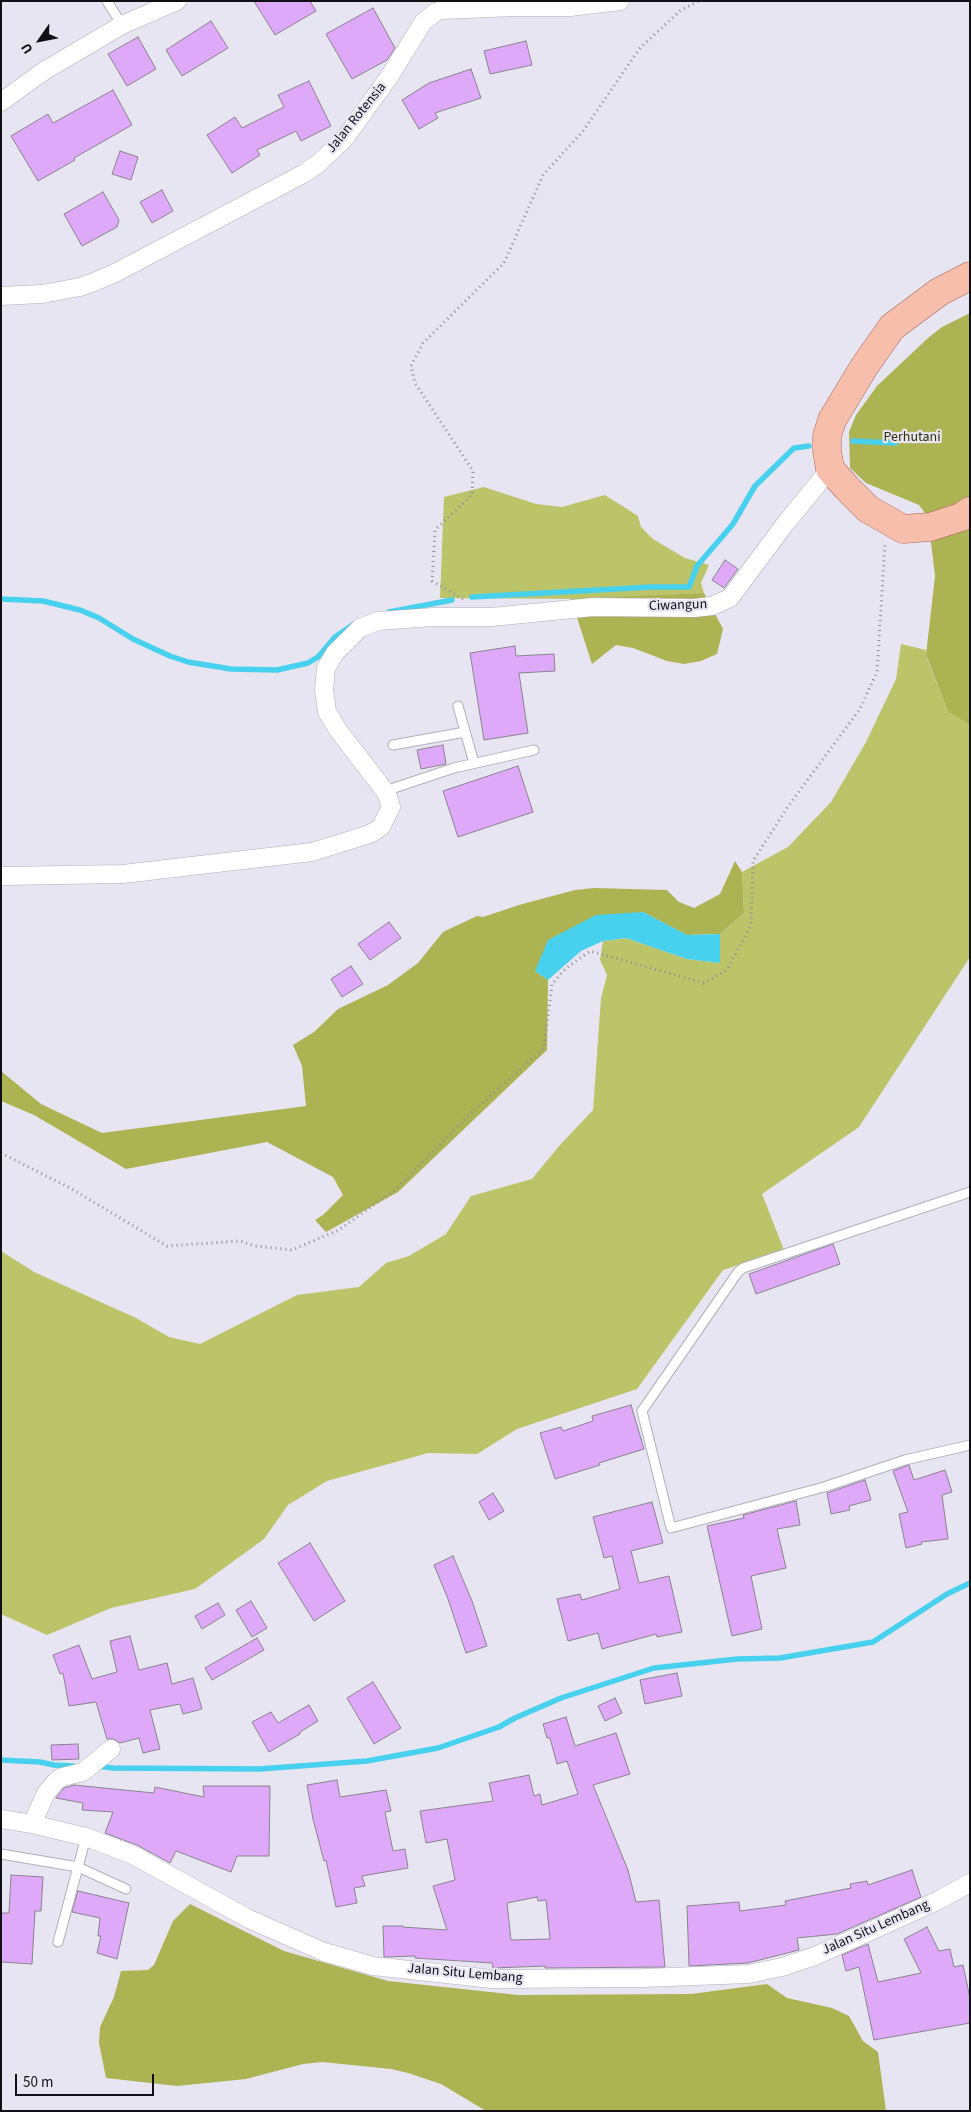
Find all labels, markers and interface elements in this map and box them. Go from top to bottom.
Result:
north arrow [15,15,65,65]
text: U [16,39,38,58]
street label: Jalan Rotensia [324,79,390,157]
park label: Perhutani [883,430,941,446]
street label: Ciwangun [649,597,707,615]
street label: Jalan Situ Lembang [820,1897,932,1959]
street label: Jalan Situ Lembang [407,1961,523,1987]
scale bar [18,2064,156,2096]
text: 50 m [23,2072,53,2093]

